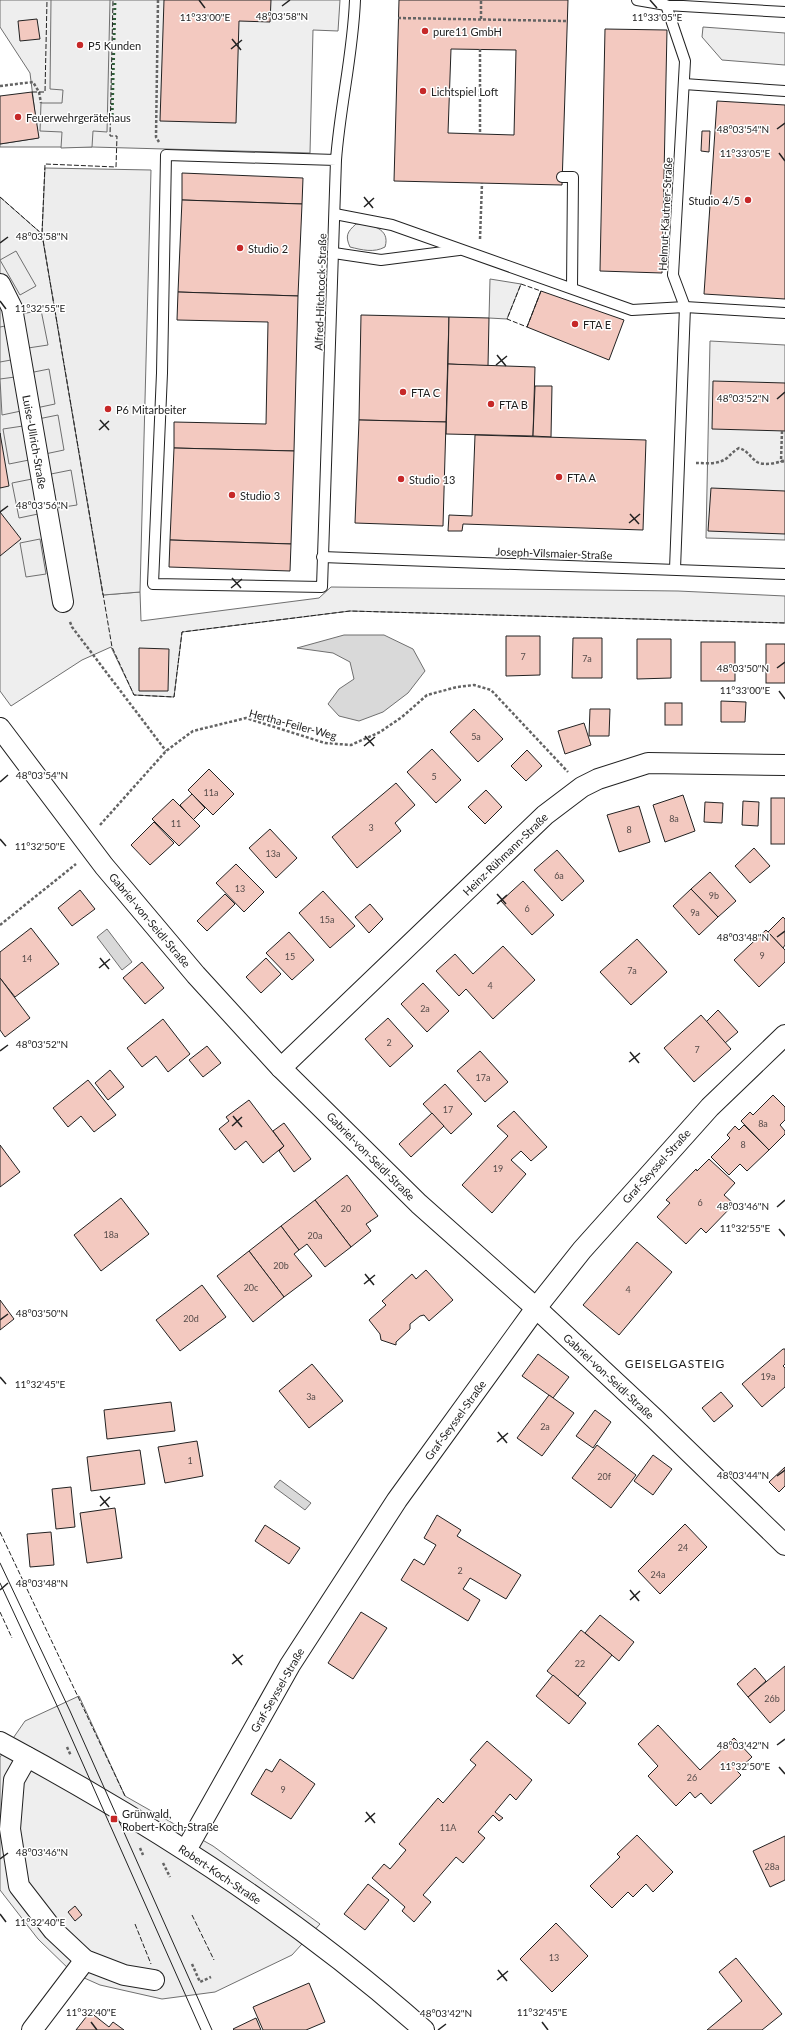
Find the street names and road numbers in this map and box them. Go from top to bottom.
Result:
street label: Helmut-Käutner-Straße [656,157,674,271]
street label: Alfred-Hitchcock-Straße [311,233,329,351]
street label: Luise-Ullrich-Straße [20,394,50,490]
street label: Joseph-Vilsmaier-Straße [495,544,613,562]
street label: Hertha-Feiler-Weg [248,706,339,742]
street label: Heinz-Rühmann-Straße [460,810,550,898]
street label: Gabriel-von-Seidl-Straße [107,870,193,970]
street label: Gabriel-von-Seidl-Straße [324,1109,418,1203]
street label: Graf-Seyssel-Straße [619,1126,693,1206]
street label: Gabriel-von-Seidl-Straße [561,1331,657,1422]
street label: Graf-Seyssel-Straße [422,1377,488,1462]
street label: Graf-Seyssel-Straße [248,1645,307,1735]
street label: Robert-Koch-Straße [176,1842,264,1907]

